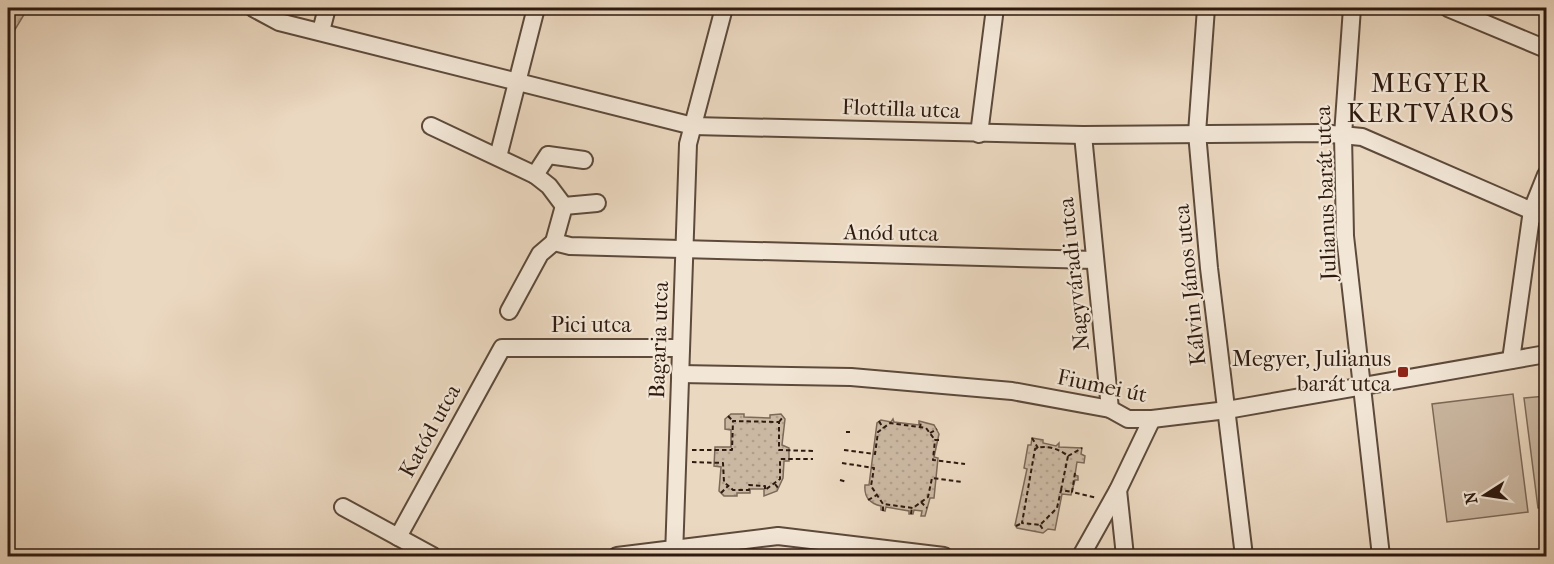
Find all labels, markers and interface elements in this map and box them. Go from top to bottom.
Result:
district label: MEGYER KERTVÁROS [1347,68,1515,129]
street label: Flottilla utca [841,94,961,124]
street label: Julianus barát utca [1310,104,1342,283]
street label: Nagyváradi utca [1053,195,1095,352]
street label: Kálvin János utca [1169,202,1211,367]
street label: Anód utca [842,219,939,247]
street label: Bagaria utca [644,280,674,399]
street label: Pici utca [551,312,632,338]
place label: Megyer, Julianus barát utca [1232,346,1392,397]
street label: Fiumei út [1055,364,1149,408]
marker: Megyer, Julianus barát utca [1396,365,1410,379]
street label: Katód utca [394,379,467,482]
north arrow [1455,465,1515,525]
text: N [1460,489,1481,506]

